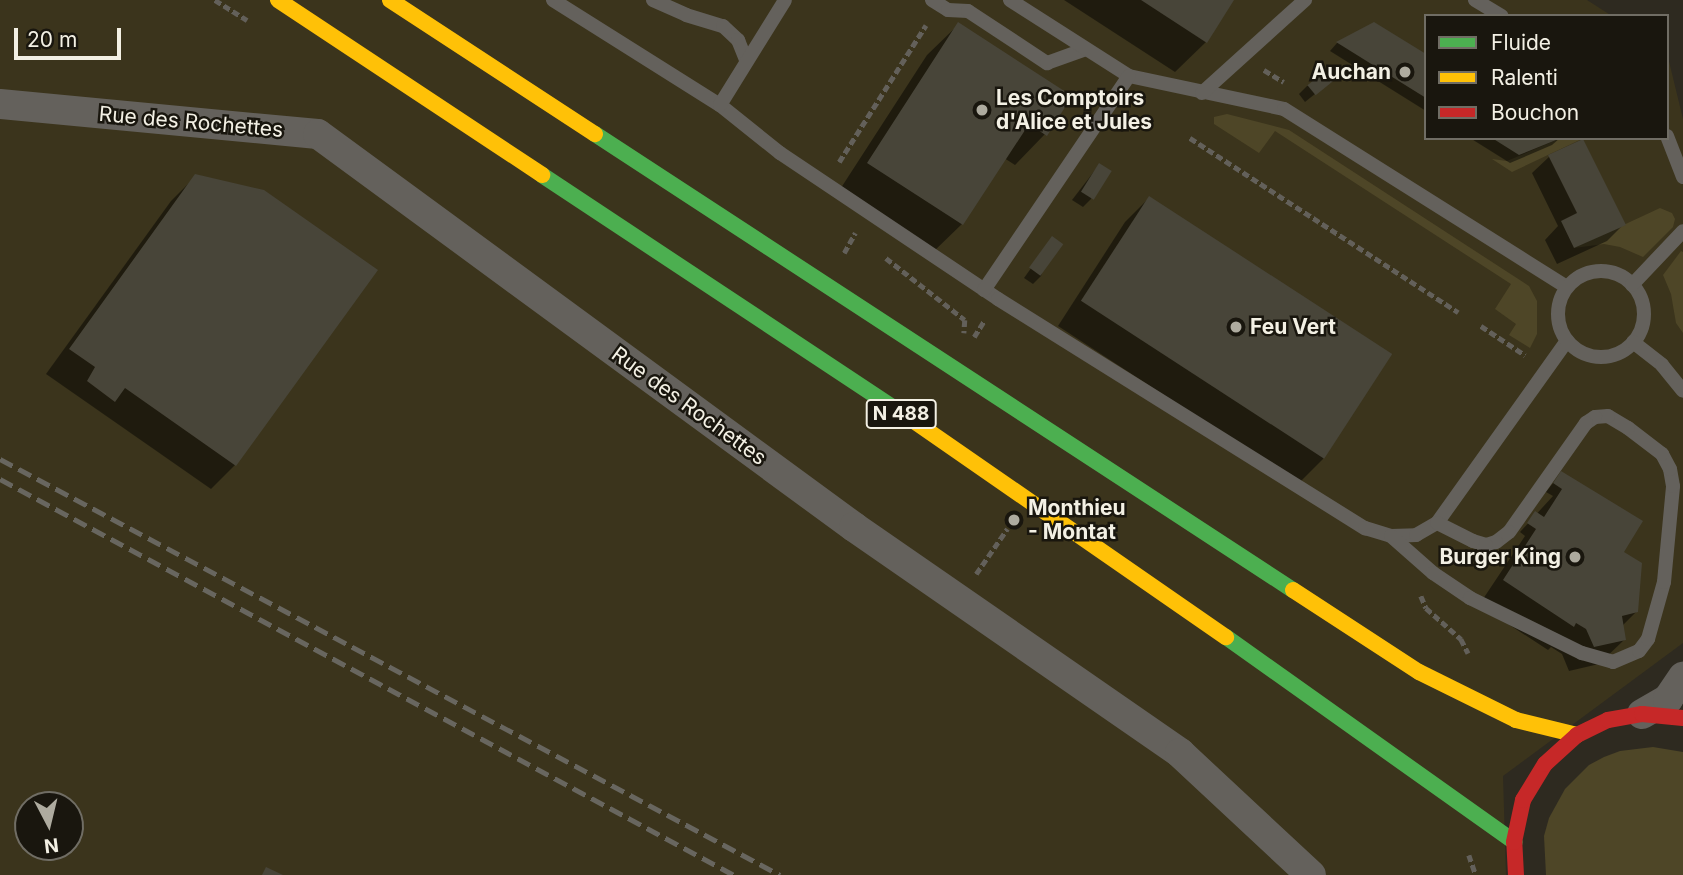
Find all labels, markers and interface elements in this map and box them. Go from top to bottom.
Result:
scale bar [18,14,124,58]
legend [1424,14,1669,140]
text: 20 m [27,27,77,52]
text: Fluide [1491,30,1551,55]
place label: Auchan [1312,59,1391,85]
marker: Auchan [1397,64,1413,80]
text: Ralenti [1491,65,1558,90]
place label: Les Comptoirs d'Alice et Jules [996,85,1152,135]
text: Bouchon [1491,100,1579,125]
street label: Rue des Rochettes [98,101,284,143]
marker: Les Comptoirs d'Alice et Jules [974,102,990,118]
place label: Feu Vert [1250,314,1336,340]
marker: Feu Vert [1228,319,1244,335]
street label: Rue des Rochettes [607,341,771,471]
road number: N 488 [864,398,938,430]
place label: Monthieu - Montat [1028,495,1126,545]
marker: Monthieu - Montat [1006,512,1022,528]
place label: Burger King [1439,544,1561,570]
marker: Burger King [1567,549,1583,565]
north arrow [14,791,84,861]
text: N [43,833,60,858]

